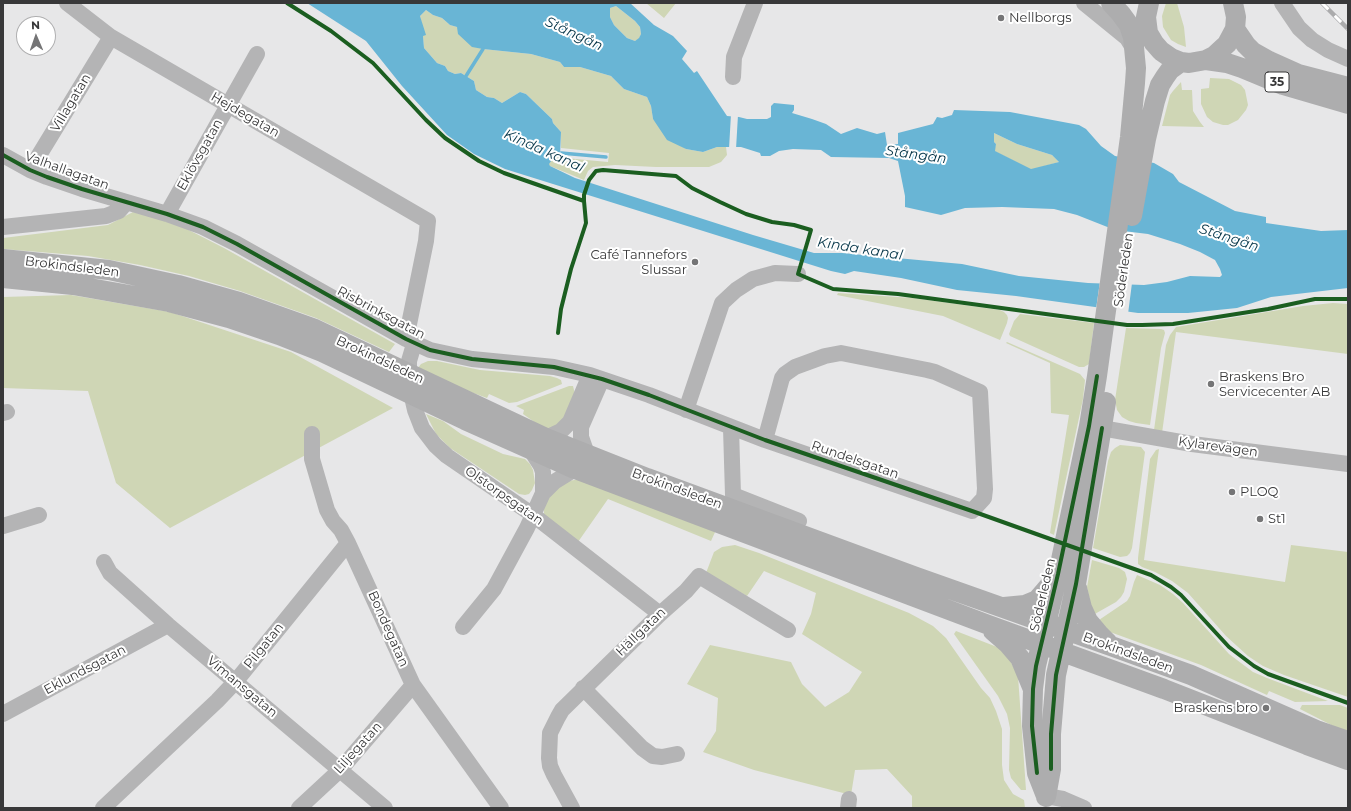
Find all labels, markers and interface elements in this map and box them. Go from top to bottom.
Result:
place label: Nellborgs [1009,10,1072,26]
water label: Stångån [543,13,605,55]
marker: Nellborgs [996,13,1006,23]
north arrow [16,16,56,56]
text: N [31,18,40,32]
street label: Villagatan [48,71,94,135]
road number: 35 [1265,72,1289,92]
street label: Hejdegatan [208,89,282,141]
street label: Eklövsgatan [174,117,226,193]
water label: Kinda kanal [501,126,587,176]
water label: Stångån [884,142,948,168]
street label: Valhallagatan [23,149,111,193]
water label: Stångån [1197,221,1261,255]
street label: Söderleden [1111,232,1137,308]
water label: Kinda kanal [816,234,904,264]
place label: Café Tannefors Slussar [591,247,687,278]
street label: Brokindsleden [24,253,120,281]
marker: Café Tannefors Slussar [690,257,700,267]
street label: Risbrinksgatan [334,283,428,343]
street label: Brokindsleden [334,333,426,387]
place label: Braskens Bro Servicecenter AB [1219,369,1330,400]
marker: Braskens Bro Servicecenter AB [1206,379,1216,389]
street label: Kylarevägen [1177,434,1259,460]
street label: Rundelsgatan [809,438,901,482]
street label: Olstorpsgatan [462,463,546,529]
street label: Brokindsleden [630,465,724,513]
place label: PLOQ [1240,484,1278,500]
marker: PLOQ [1227,487,1237,497]
place label: St1 [1268,511,1286,527]
marker: St1 [1255,514,1265,524]
street label: Söderleden [1027,557,1059,633]
street label: Bondegatan [364,589,412,669]
street label: Hällgatan [613,604,669,660]
street label: Pilgatan [241,620,287,672]
street label: Brokindsleden [1081,629,1175,677]
street label: Eklundsgatan [41,642,129,698]
street label: Vimansgatan [204,653,280,721]
place label: Braskens bro [1174,700,1258,716]
marker: Braskens bro [1261,703,1271,713]
street label: Liljegatan [331,719,385,777]

